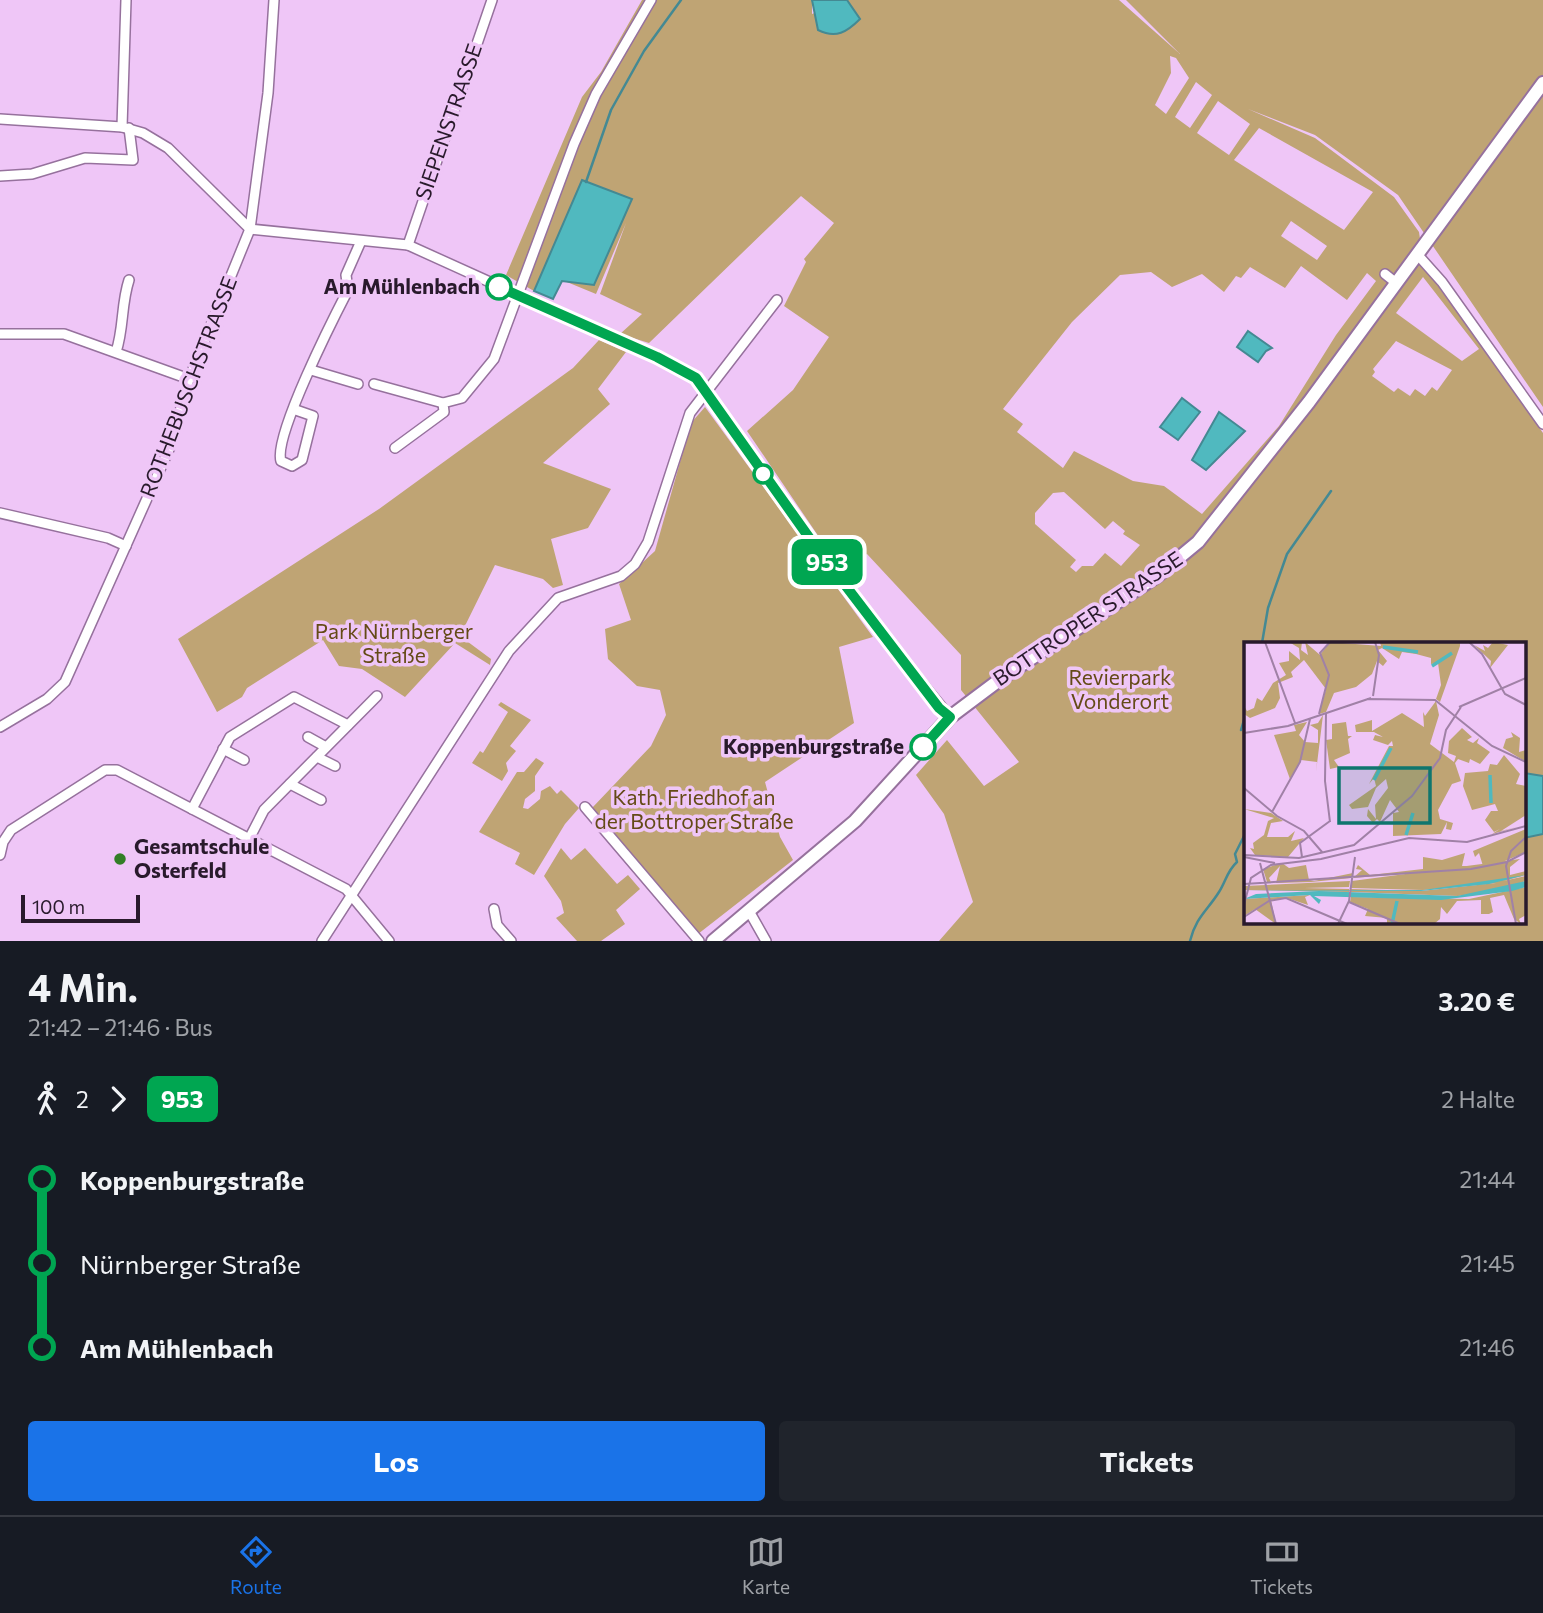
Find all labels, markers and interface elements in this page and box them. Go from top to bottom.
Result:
street label: SIEPENSTRASSE [409,40,486,203]
street label: ROTHEBUSCHSTRASSE [134,273,241,500]
place label: Am Mühlenbach [324,273,480,298]
marker: Am Mühlenbach [486,274,512,300]
unlabelled marker [753,464,773,484]
line badge: 953 [787,539,867,585]
street label: BOTTROPER STRASSE [988,545,1186,690]
text: 953 [806,547,848,576]
park label: Park Nürnberger Straße [315,618,473,667]
inset map [1244,642,1526,923]
park label: Revierpark Vonderort [1068,664,1172,713]
place label: Koppenburgstraße [723,733,904,758]
marker: Koppenburgstraße [910,734,936,760]
park label: Kath. Friedhof an der Bottroper Straße [595,784,793,833]
place label: Gesamtschule Osterfeld [134,833,269,882]
marker: Gesamtschule Osterfeld [112,851,128,867]
scale bar [21,892,140,924]
text: 100 m [32,895,85,918]
text: 4 Min. [28,963,138,1010]
text: 3.20 € [1438,985,1515,1016]
text: 21:42 – 21:46 · Bus [28,1013,213,1041]
icon: walk [28,1080,66,1118]
icon: forward [99,1080,137,1118]
text: 953 [161,1084,204,1113]
text: 2 [76,1085,89,1113]
text: 2 Halte [1441,1085,1515,1113]
text: Koppenburgstraße [80,1164,304,1195]
text: 21:44 [1459,1165,1515,1193]
text: Nürnberger Straße [80,1248,301,1279]
text: 21:45 [1460,1249,1515,1277]
text: Am Mühlenbach [80,1332,274,1363]
text: 21:46 [1459,1333,1515,1361]
button: Los [28,1421,765,1501]
button: Tickets [779,1421,1515,1501]
tab: Route [230,1533,282,1598]
tab: Karte [742,1533,790,1598]
tab: Tickets [1250,1533,1313,1598]

